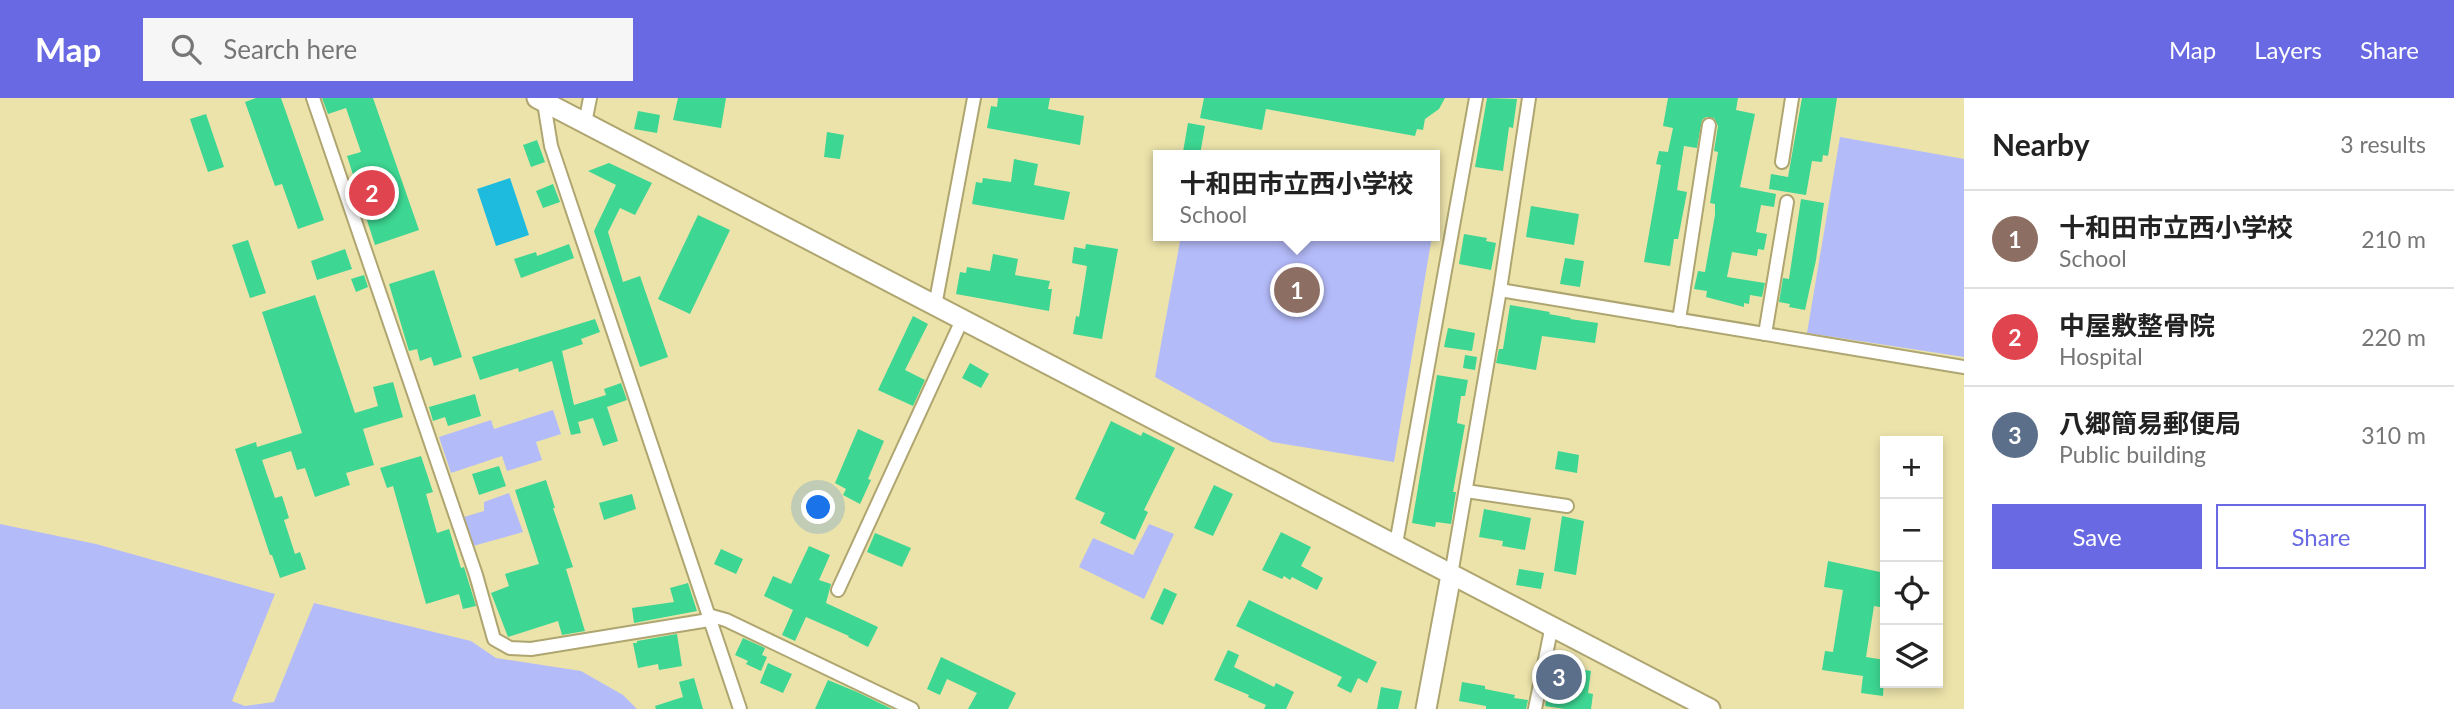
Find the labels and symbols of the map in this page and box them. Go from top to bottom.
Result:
pin: 2 [349,167,395,219]
pin: 1 [1274,264,1320,316]
your location [801,490,835,524]
pin: 3 [1536,651,1582,703]

